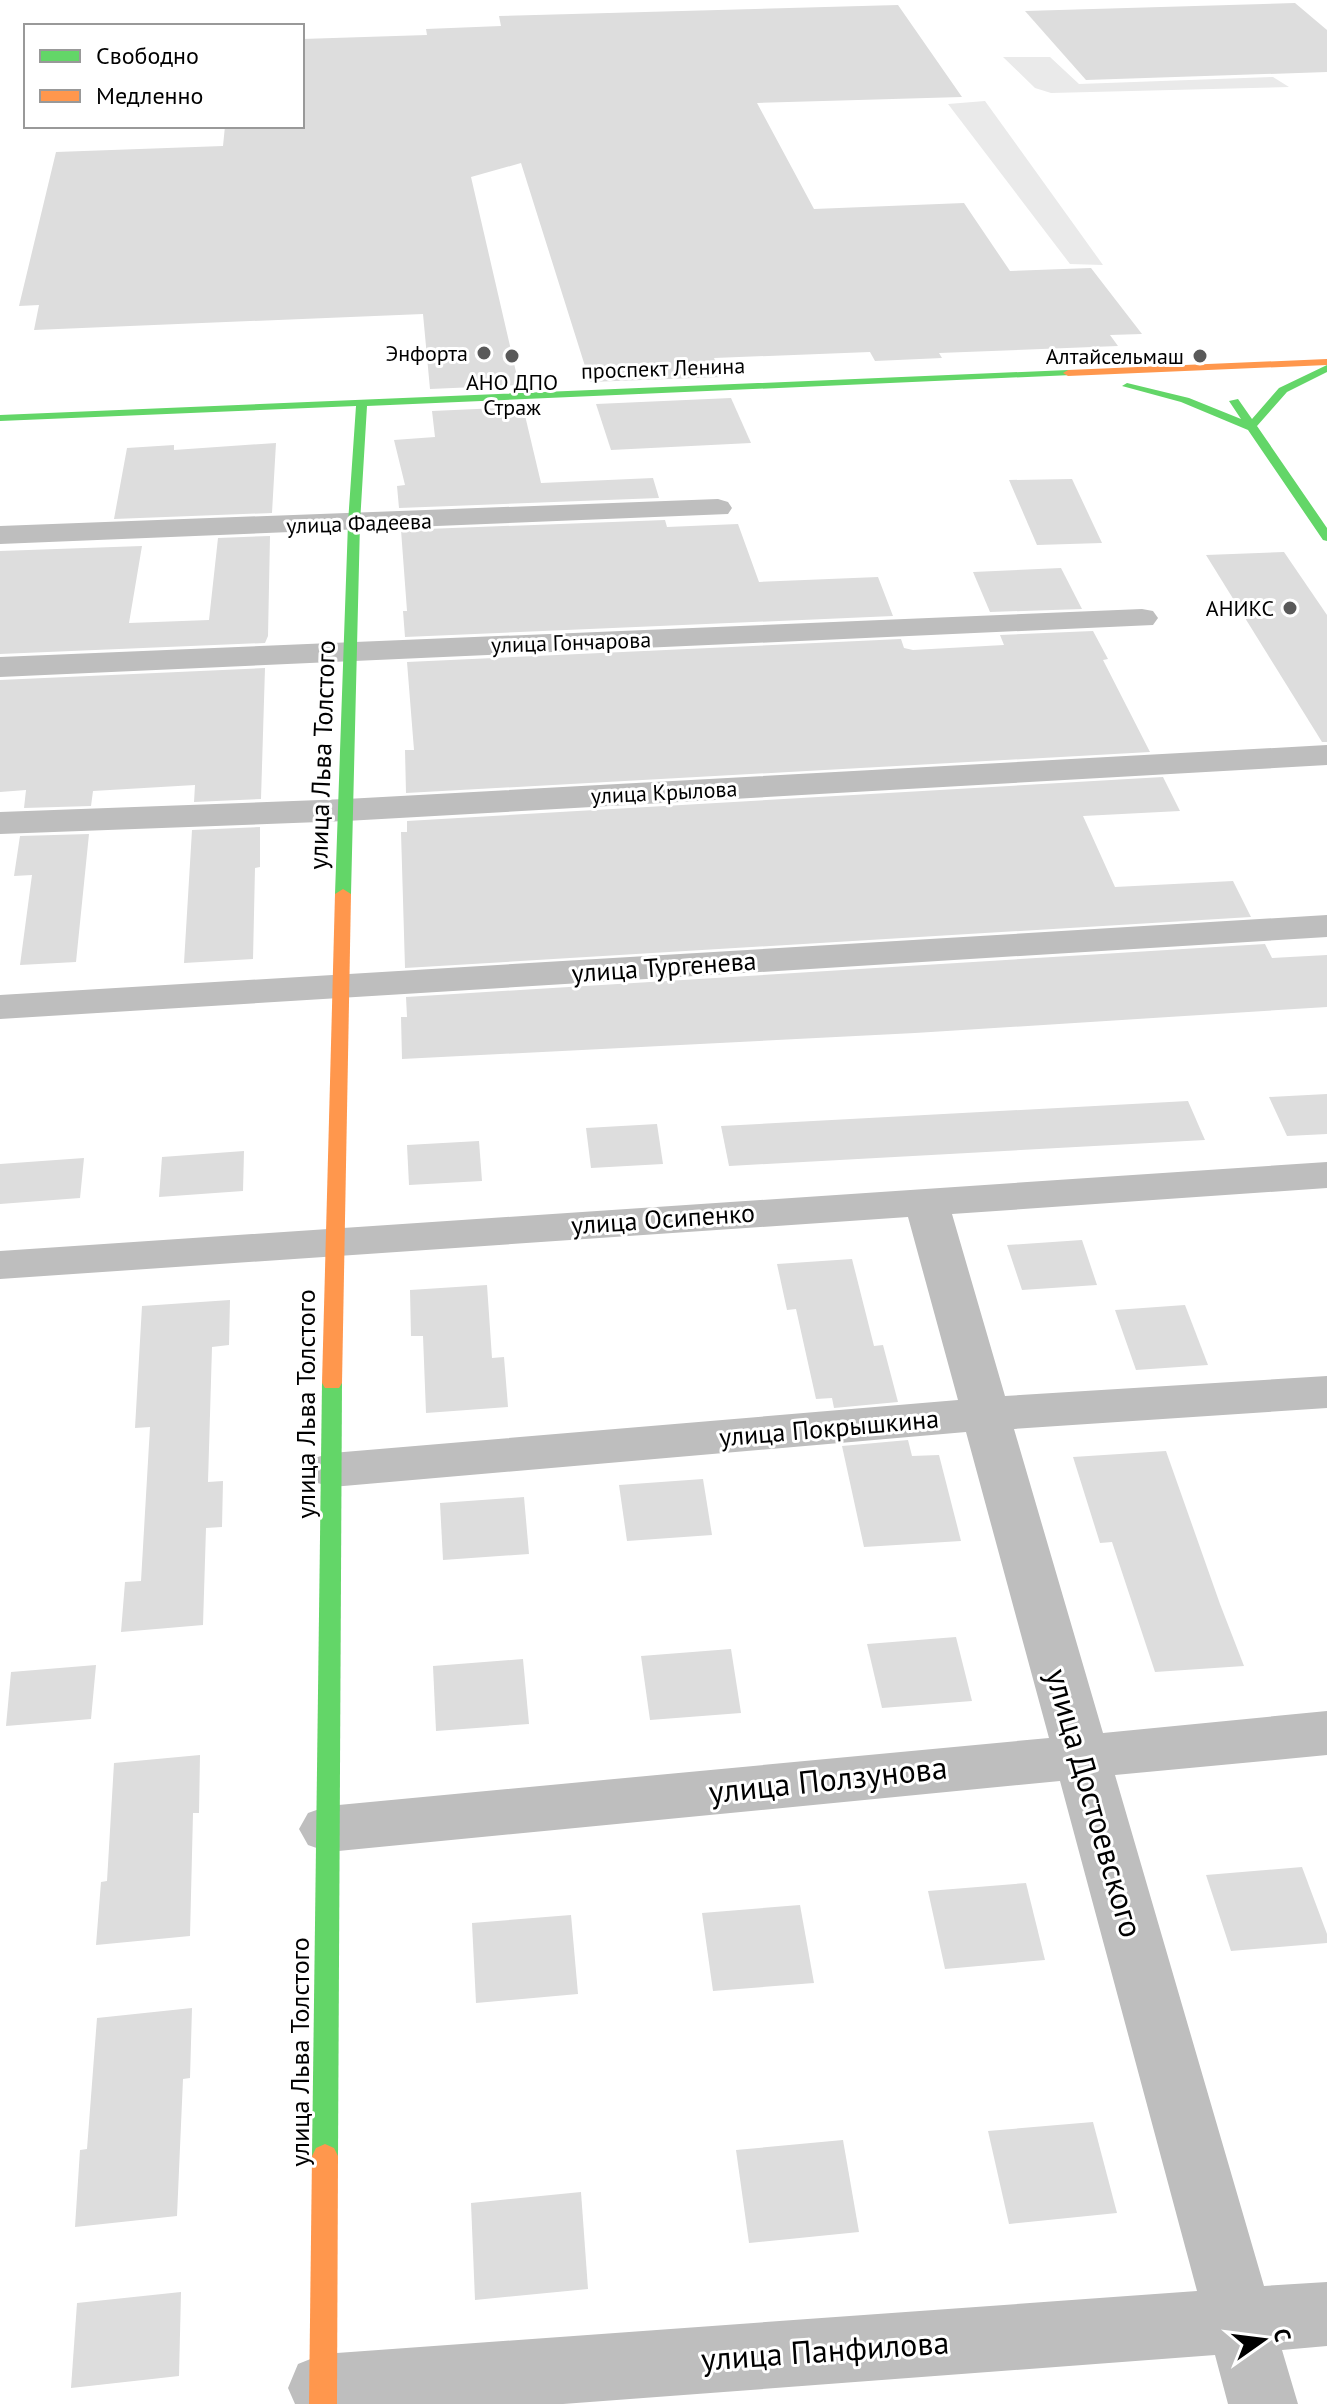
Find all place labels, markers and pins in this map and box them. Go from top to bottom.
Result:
place label: Энфорта [385,339,468,367]
place label: Алтайсельмаш [1046,342,1184,370]
marker: Энфорта [475,344,493,362]
marker: АНО ДПО Страж [503,347,521,365]
marker: Алтайсельмаш [1191,347,1209,365]
place label: АНО ДПО Страж [466,368,558,421]
place label: АНИКС [1206,594,1274,622]
marker: АНИКС [1281,599,1299,617]

